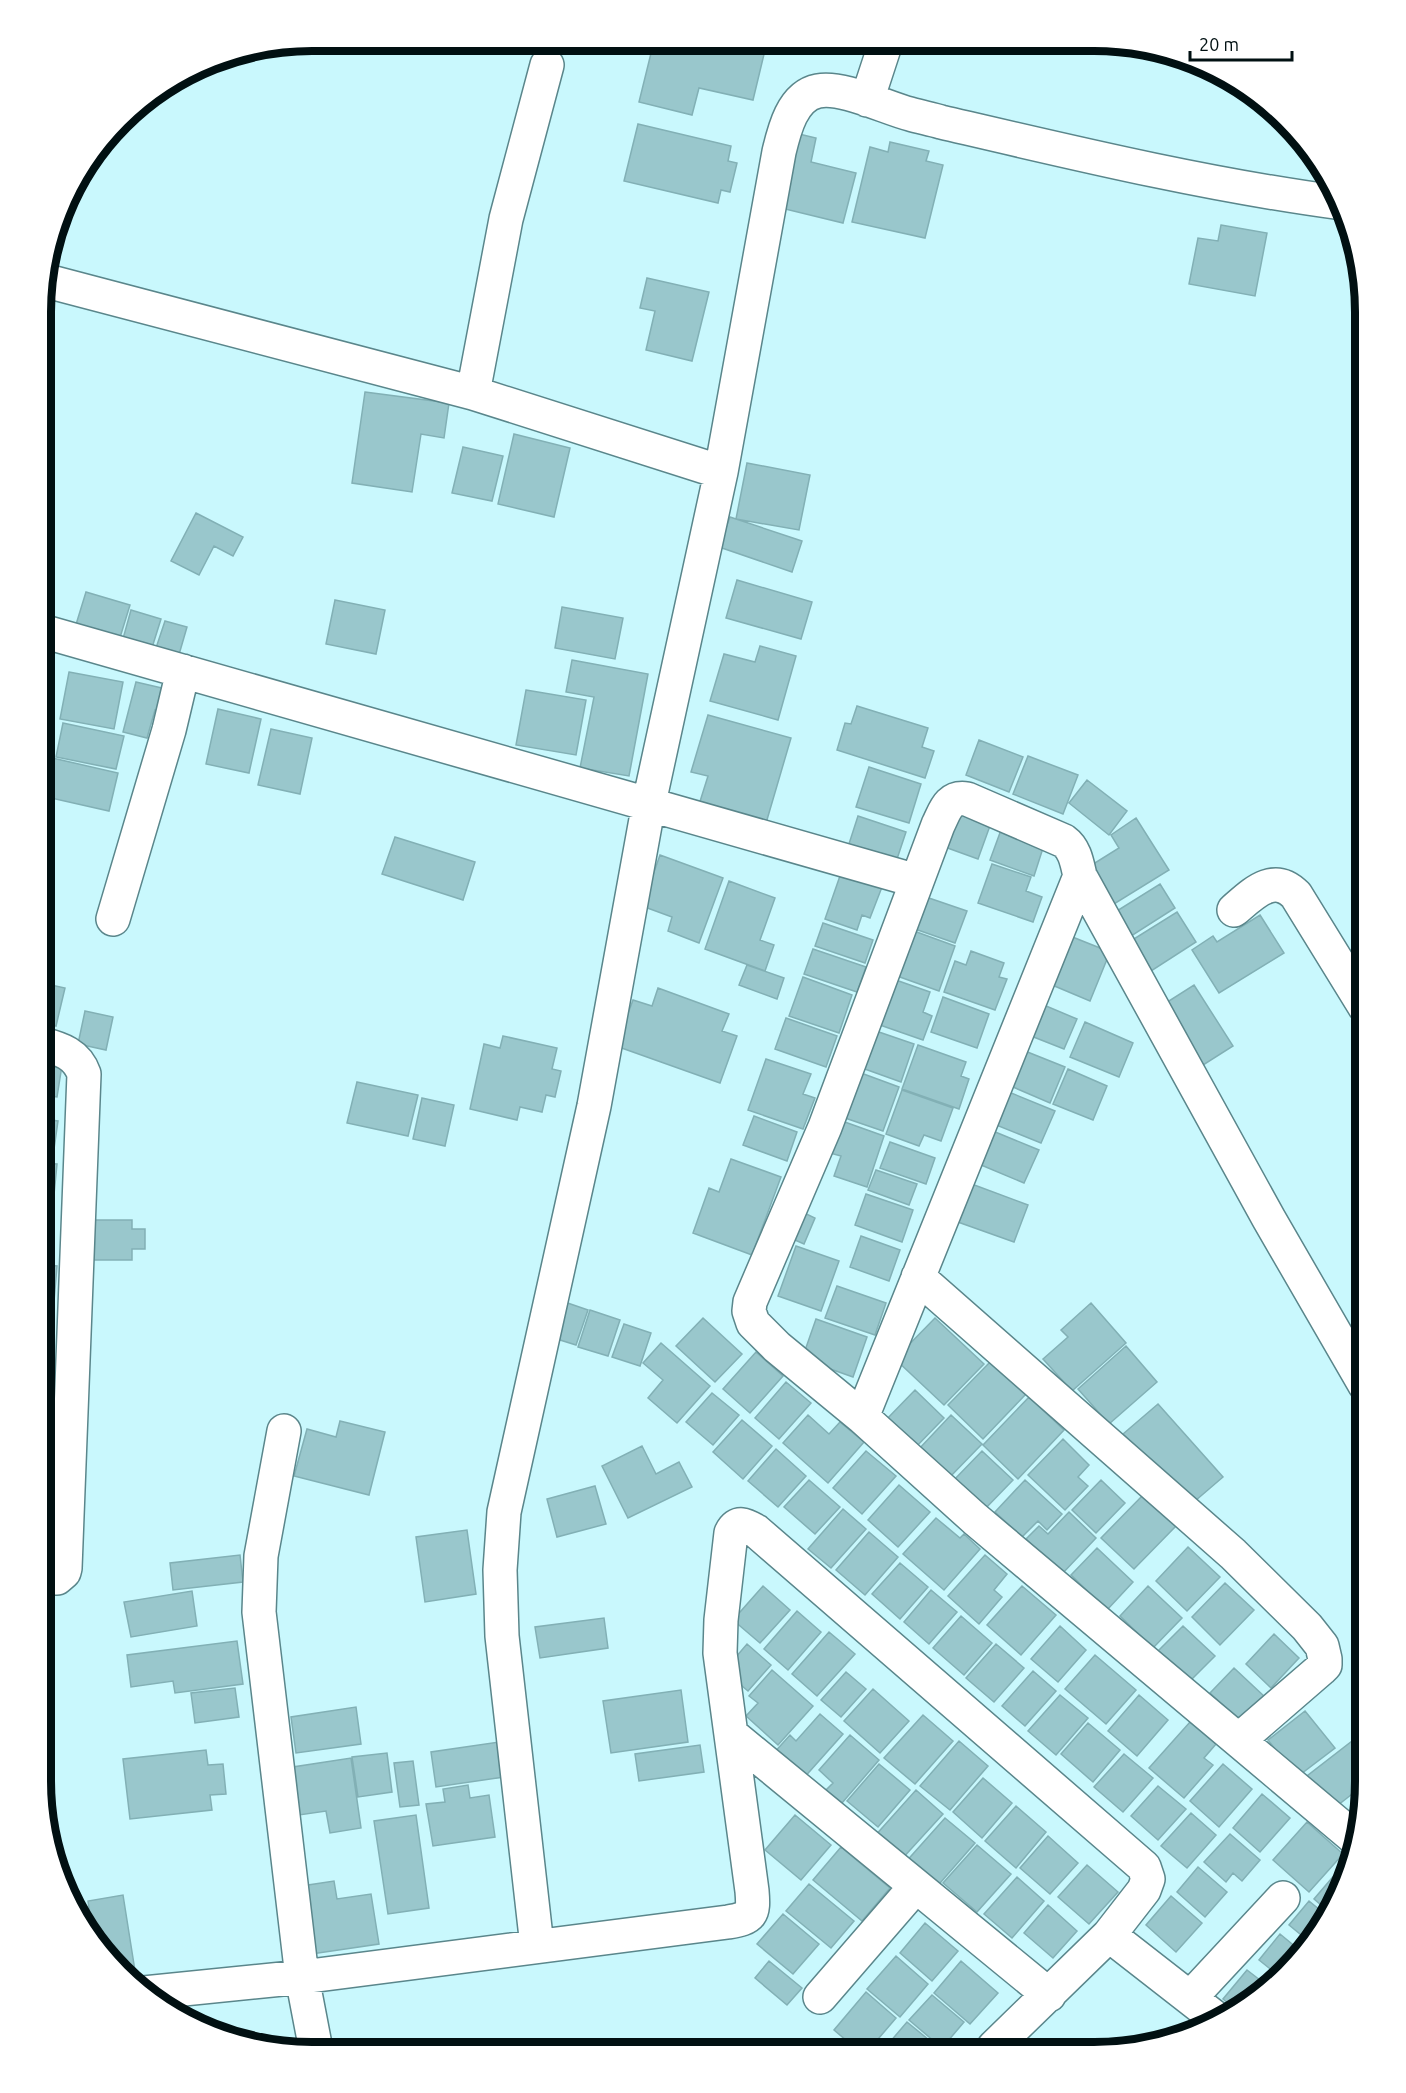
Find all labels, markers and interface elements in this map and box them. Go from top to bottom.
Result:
scale bar [1190,24,1292,62]
text: 20 m [1199,34,1239,54]

